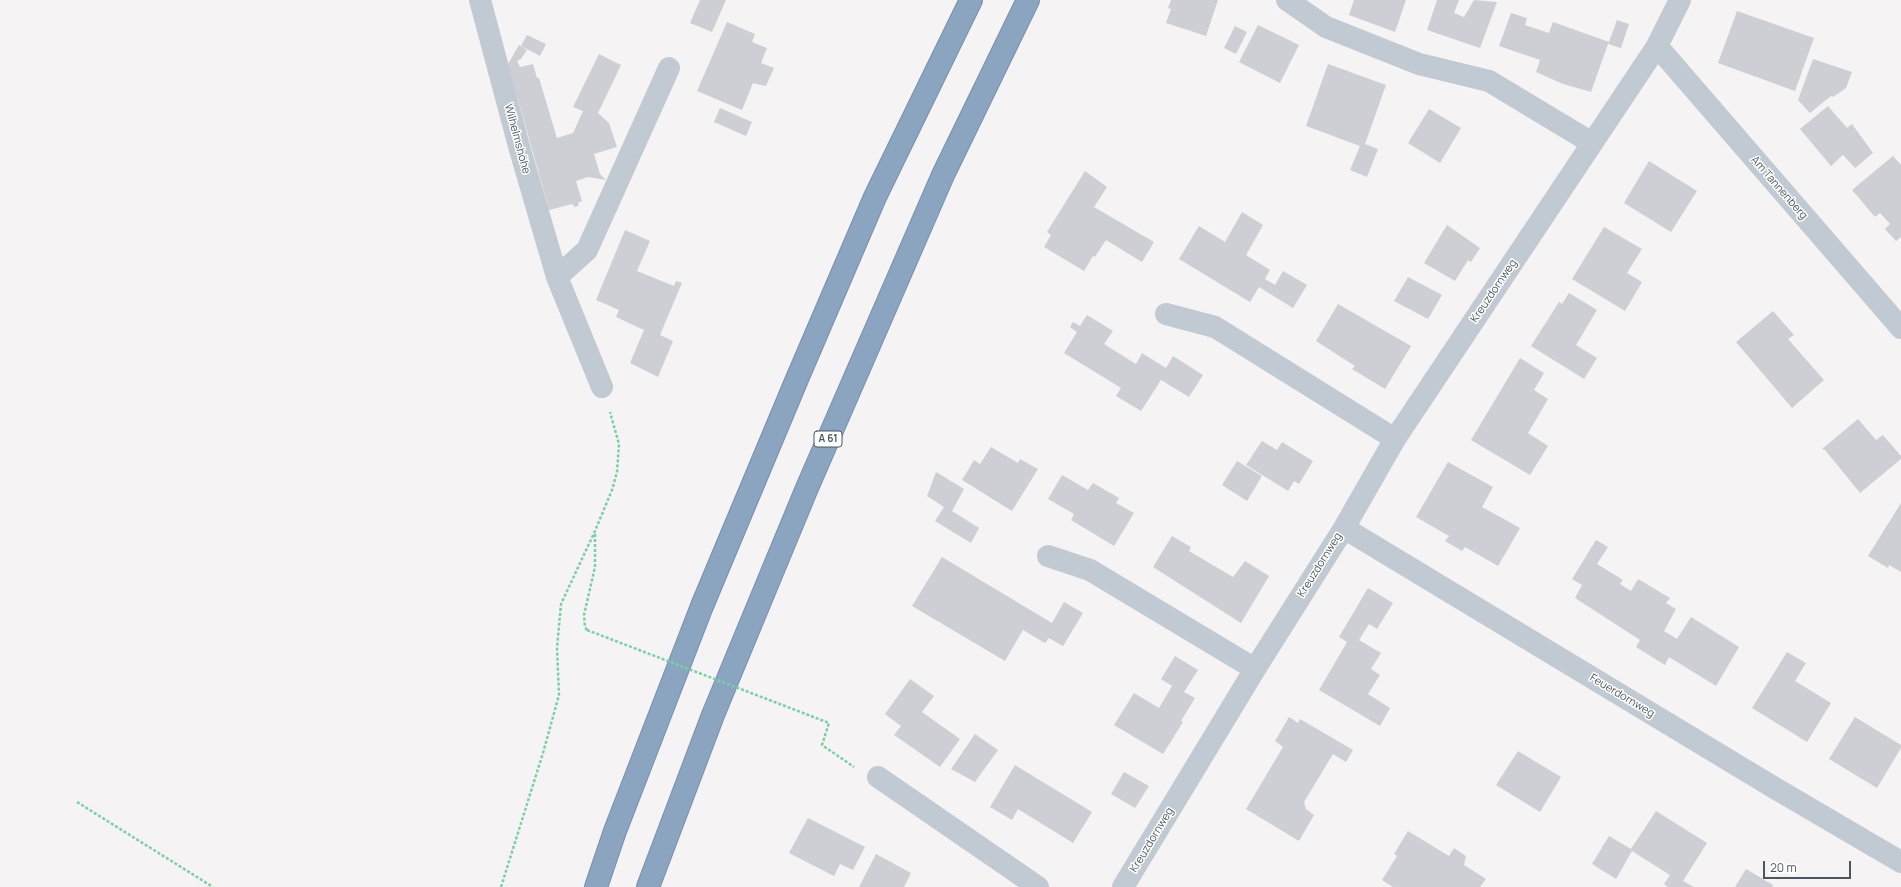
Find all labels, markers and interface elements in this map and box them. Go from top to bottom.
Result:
street label: Wilhelmshöhe [501,103,533,175]
street label: Am Tannenberg [1748,154,1810,222]
street label: Kreuzdornweg [1468,257,1520,325]
road number: A 61 [814,431,842,447]
street label: Kreuzdornweg [1295,530,1345,600]
street label: Feuerdornweg [1587,671,1657,721]
street label: Kreuzdornweg [1127,805,1177,875]
scale bar [1765,853,1853,879]
text: 20 m [1770,859,1797,876]

